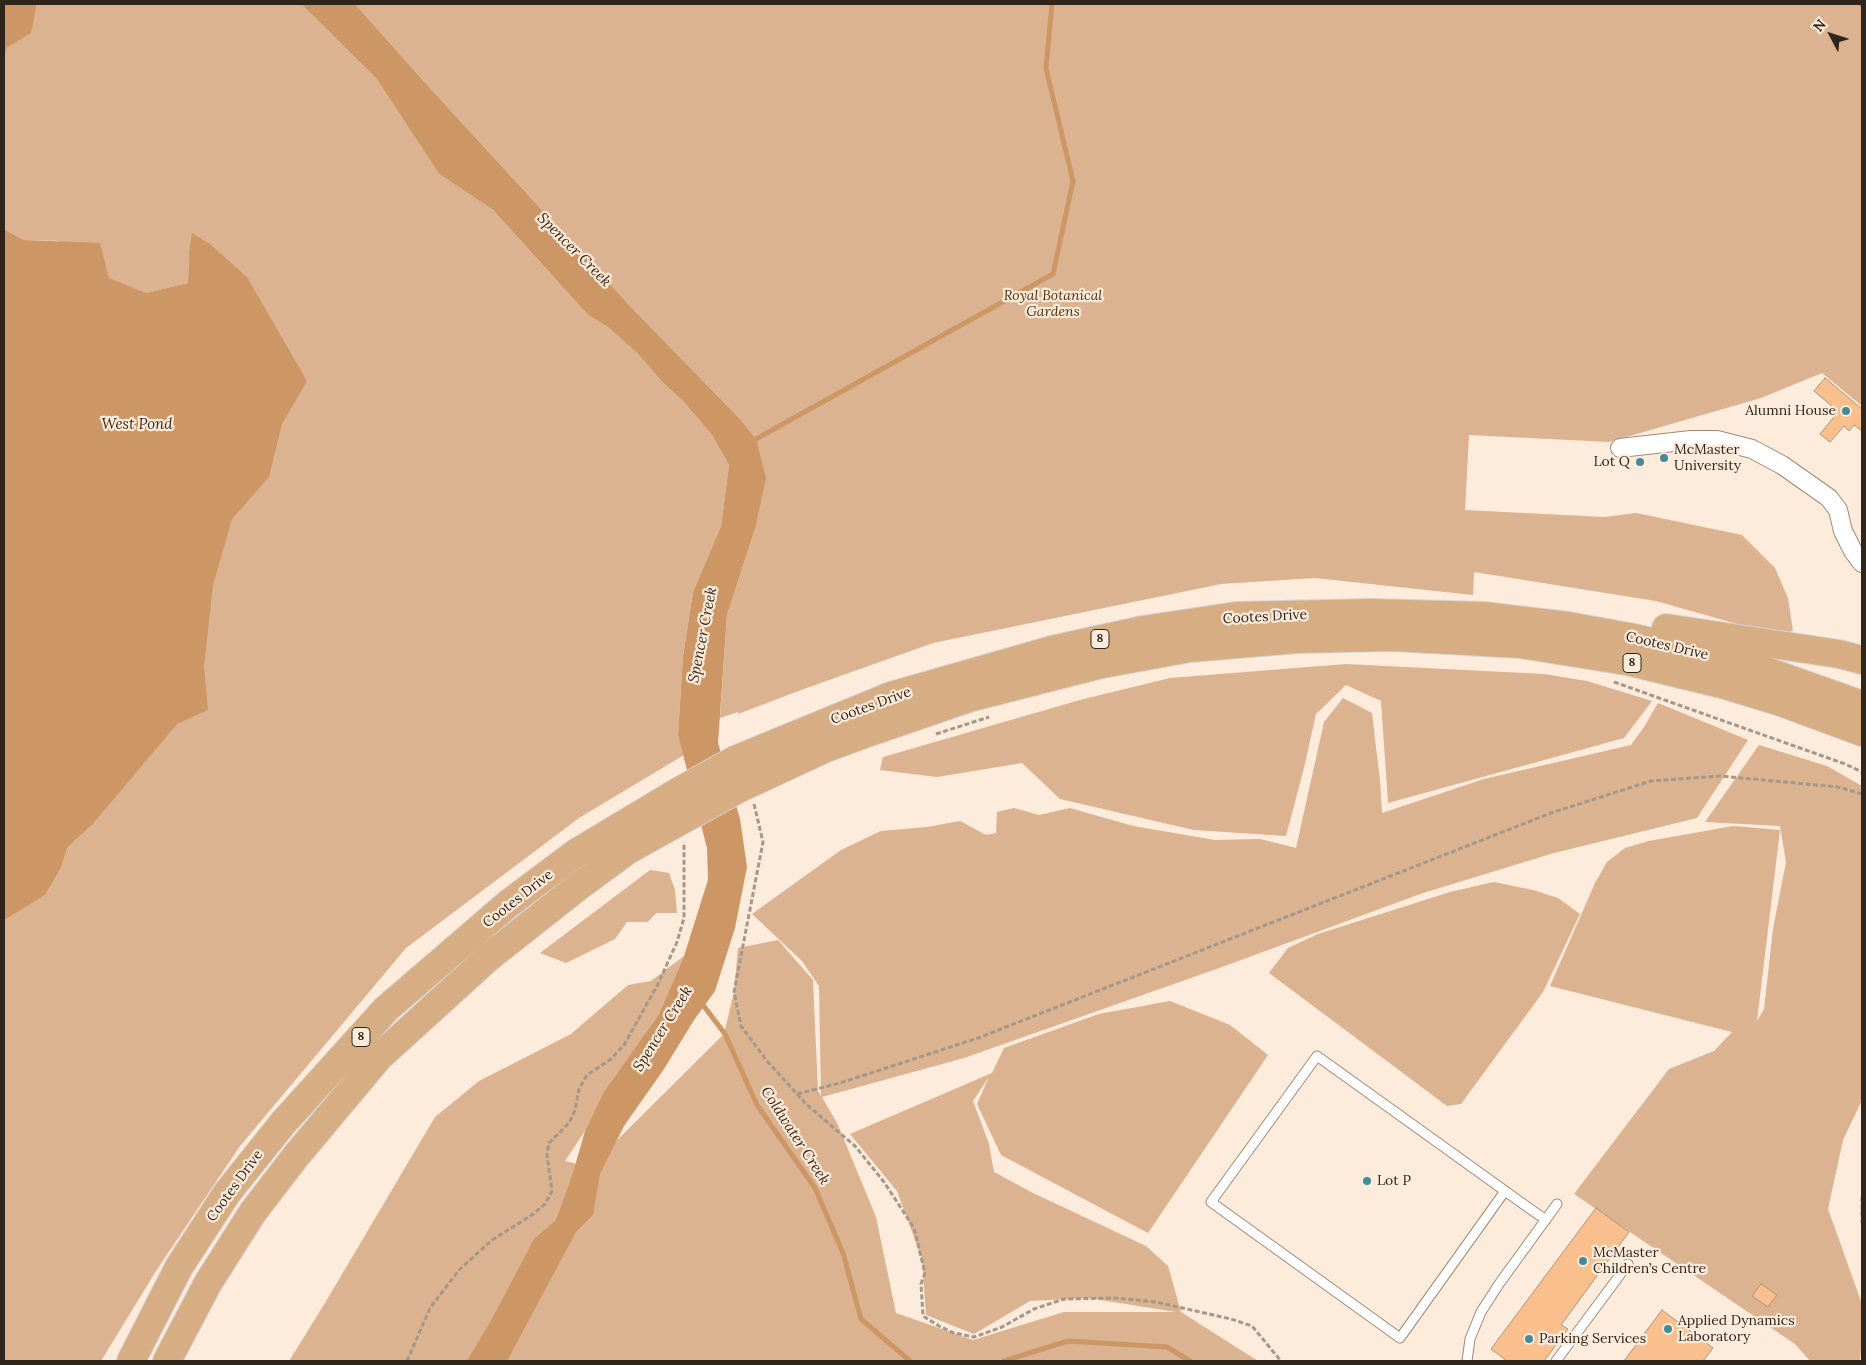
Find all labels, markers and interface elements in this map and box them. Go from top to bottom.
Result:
north arrow [1806,10,1856,60]
text: N [1809,15,1830,35]
water label: Spencer Creek [533,209,615,291]
park label: Royal Botanical Gardens [1004,288,1102,321]
place label: Alumni House [1745,403,1836,419]
marker: Alumni House [1840,405,1852,417]
water label: West Pond [101,416,173,434]
place label: McMaster University [1674,442,1741,474]
marker: McMaster University [1658,452,1670,464]
place label: Lot Q [1593,454,1630,470]
marker: Lot Q [1634,456,1646,468]
water label: Spencer Creek [685,586,721,684]
street label: Cootes Drive [1222,606,1308,628]
street label: Cootes Drive [1624,628,1710,664]
road number: 8 [1091,630,1109,648]
road number: 8 [1623,654,1641,672]
street label: Cootes Drive [828,684,914,728]
street label: Cootes Drive [480,866,556,932]
water label: Spencer Creek [630,983,696,1075]
road number: 8 [352,1028,370,1046]
water label: Coldwater Creek [757,1084,833,1188]
street label: Cootes Drive [203,1147,267,1225]
place label: Lot P [1377,1173,1411,1189]
marker: Lot P [1361,1175,1373,1187]
place label: McMaster Children’s Centre [1593,1245,1706,1278]
marker: McMaster Children’s Centre [1577,1255,1589,1267]
place label: Applied Dynamics Laboratory [1678,1313,1795,1345]
marker: Applied Dynamics Laboratory [1662,1323,1674,1335]
place label: Parking Services [1539,1331,1646,1347]
marker: Parking Services [1523,1333,1535,1345]

